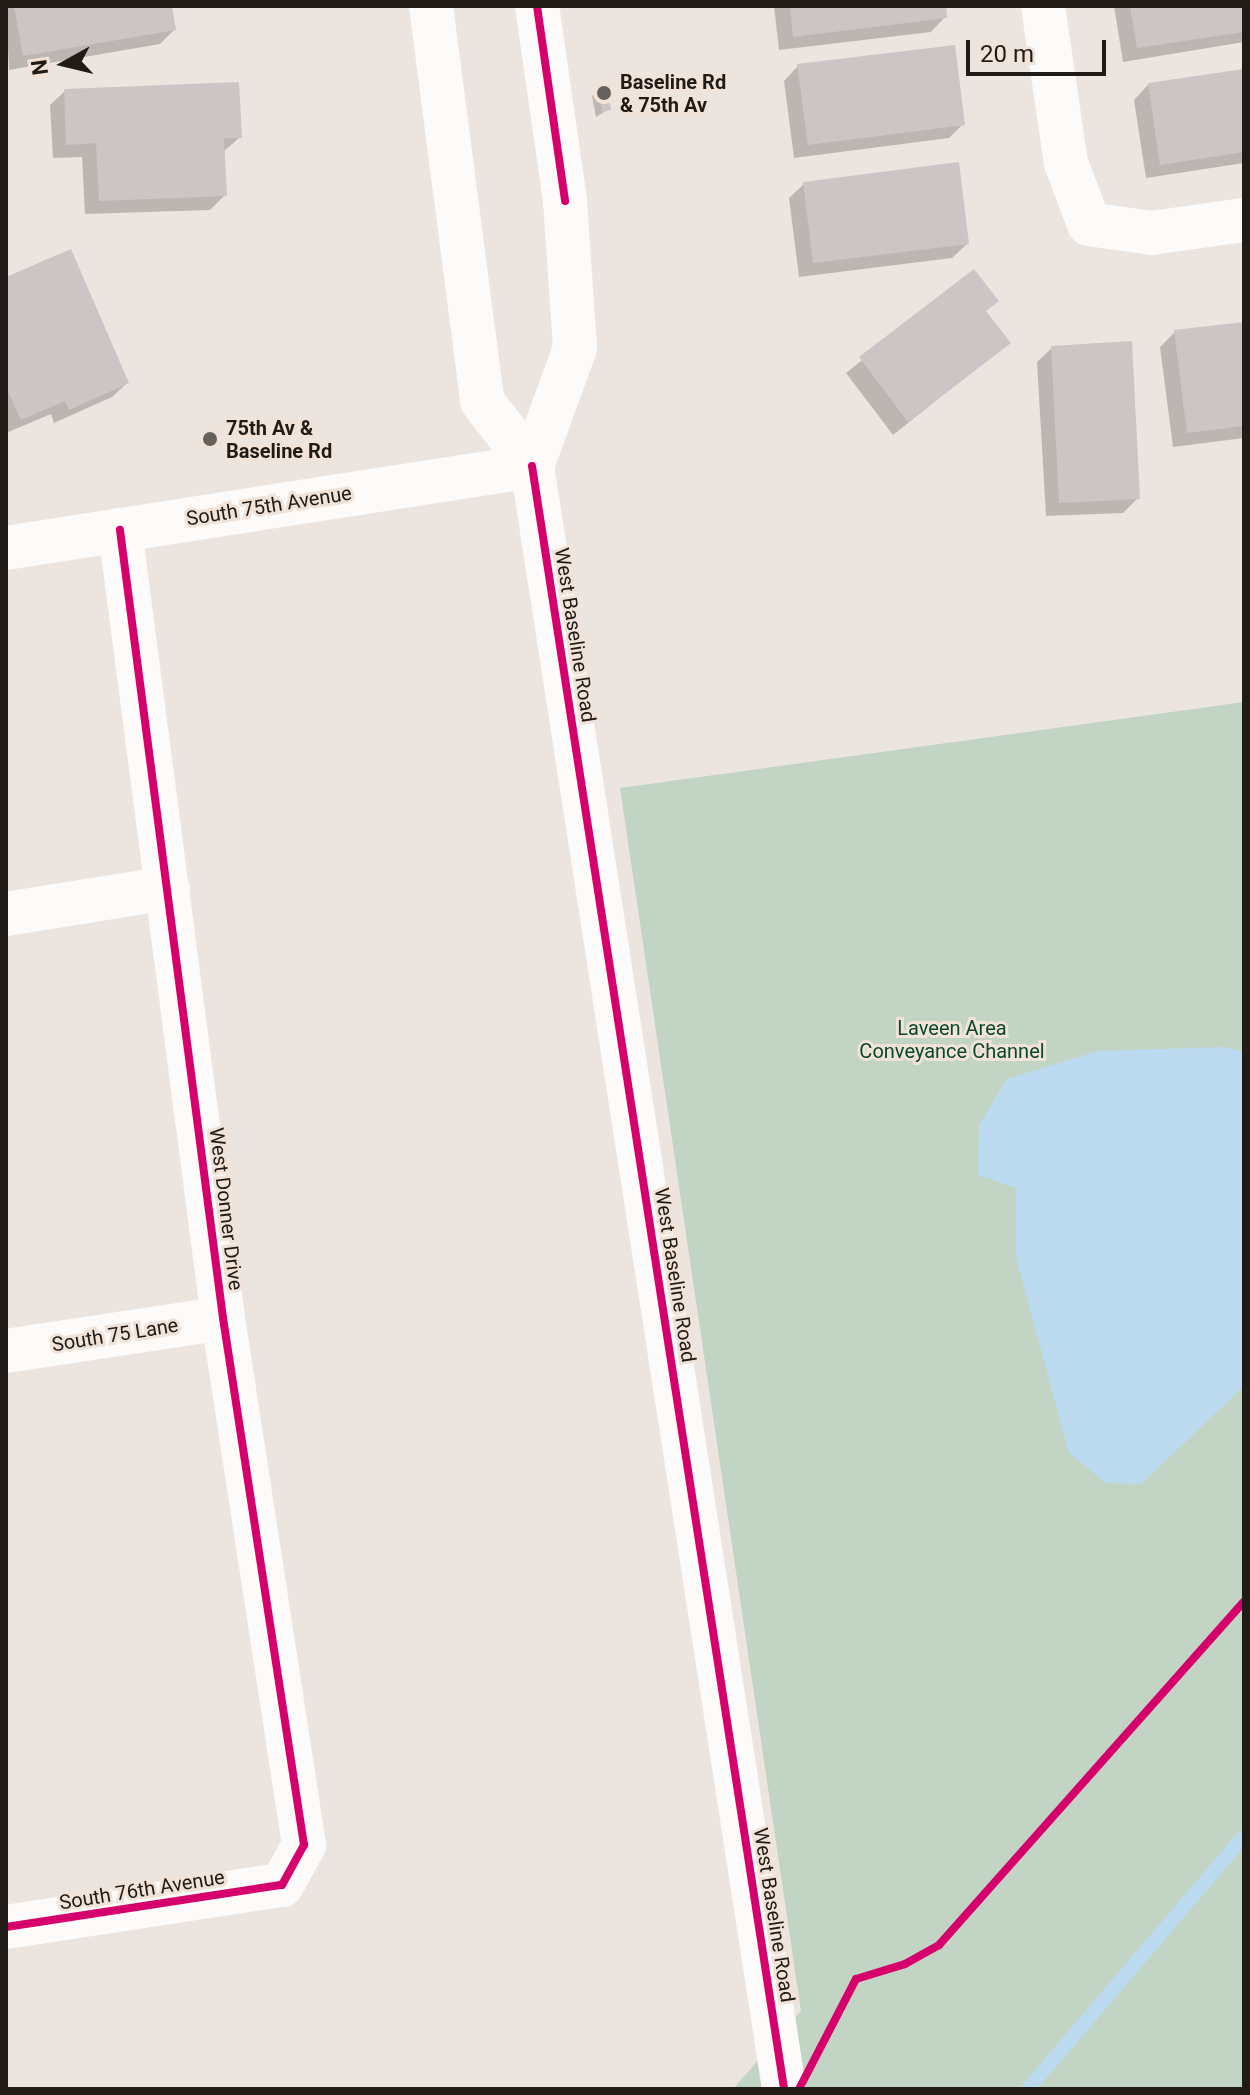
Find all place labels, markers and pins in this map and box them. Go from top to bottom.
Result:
place label: Baseline Rd & 75th Av [620,70,726,117]
marker: Baseline Rd & 75th Av [595,84,613,102]
place label: 75th Av & Baseline Rd [226,416,332,463]
marker: 75th Av & Baseline Rd [201,430,219,448]

